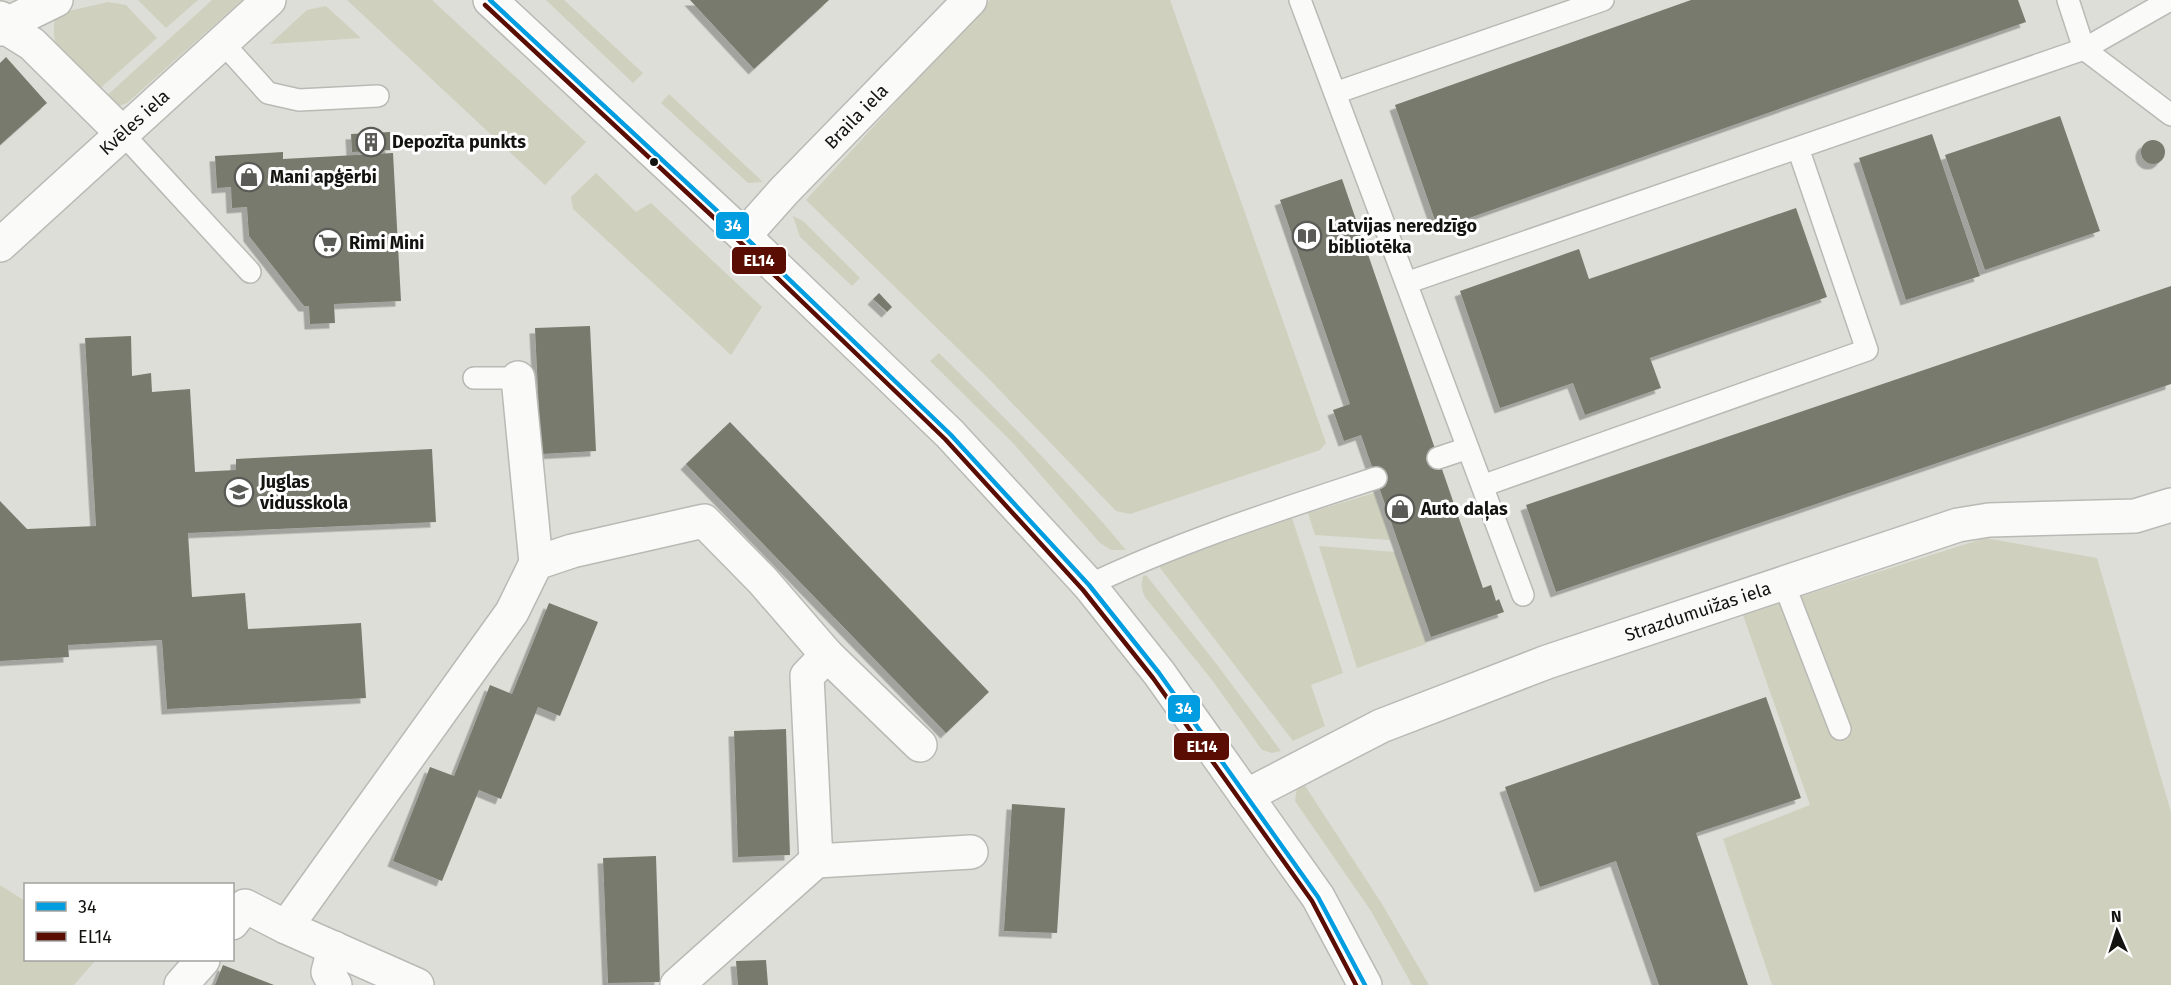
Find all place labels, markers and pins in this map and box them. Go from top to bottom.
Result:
building icon: Depozīta punkts [355,126,387,158]
place label: Depozīta punkts [392,131,526,153]
unlabelled marker [648,156,660,168]
shop icon: Mani apģērbi [233,161,265,193]
place label: Mani apģērbi [270,166,377,188]
place label: Latvijas neredzīgo bibliotēka [1328,215,1477,258]
library icon: Latvijas neredzīgo bibliotēka [1291,220,1323,252]
supermarket icon: Rimi Mini [312,227,344,259]
place label: Rimi Mini [349,232,424,254]
place label: Juglas vidusskola [259,471,348,514]
school or university icon: Juglas vidusskola [223,476,255,508]
shop icon: Auto daļas [1384,493,1416,525]
place label: Auto daļas [1420,498,1508,521]

